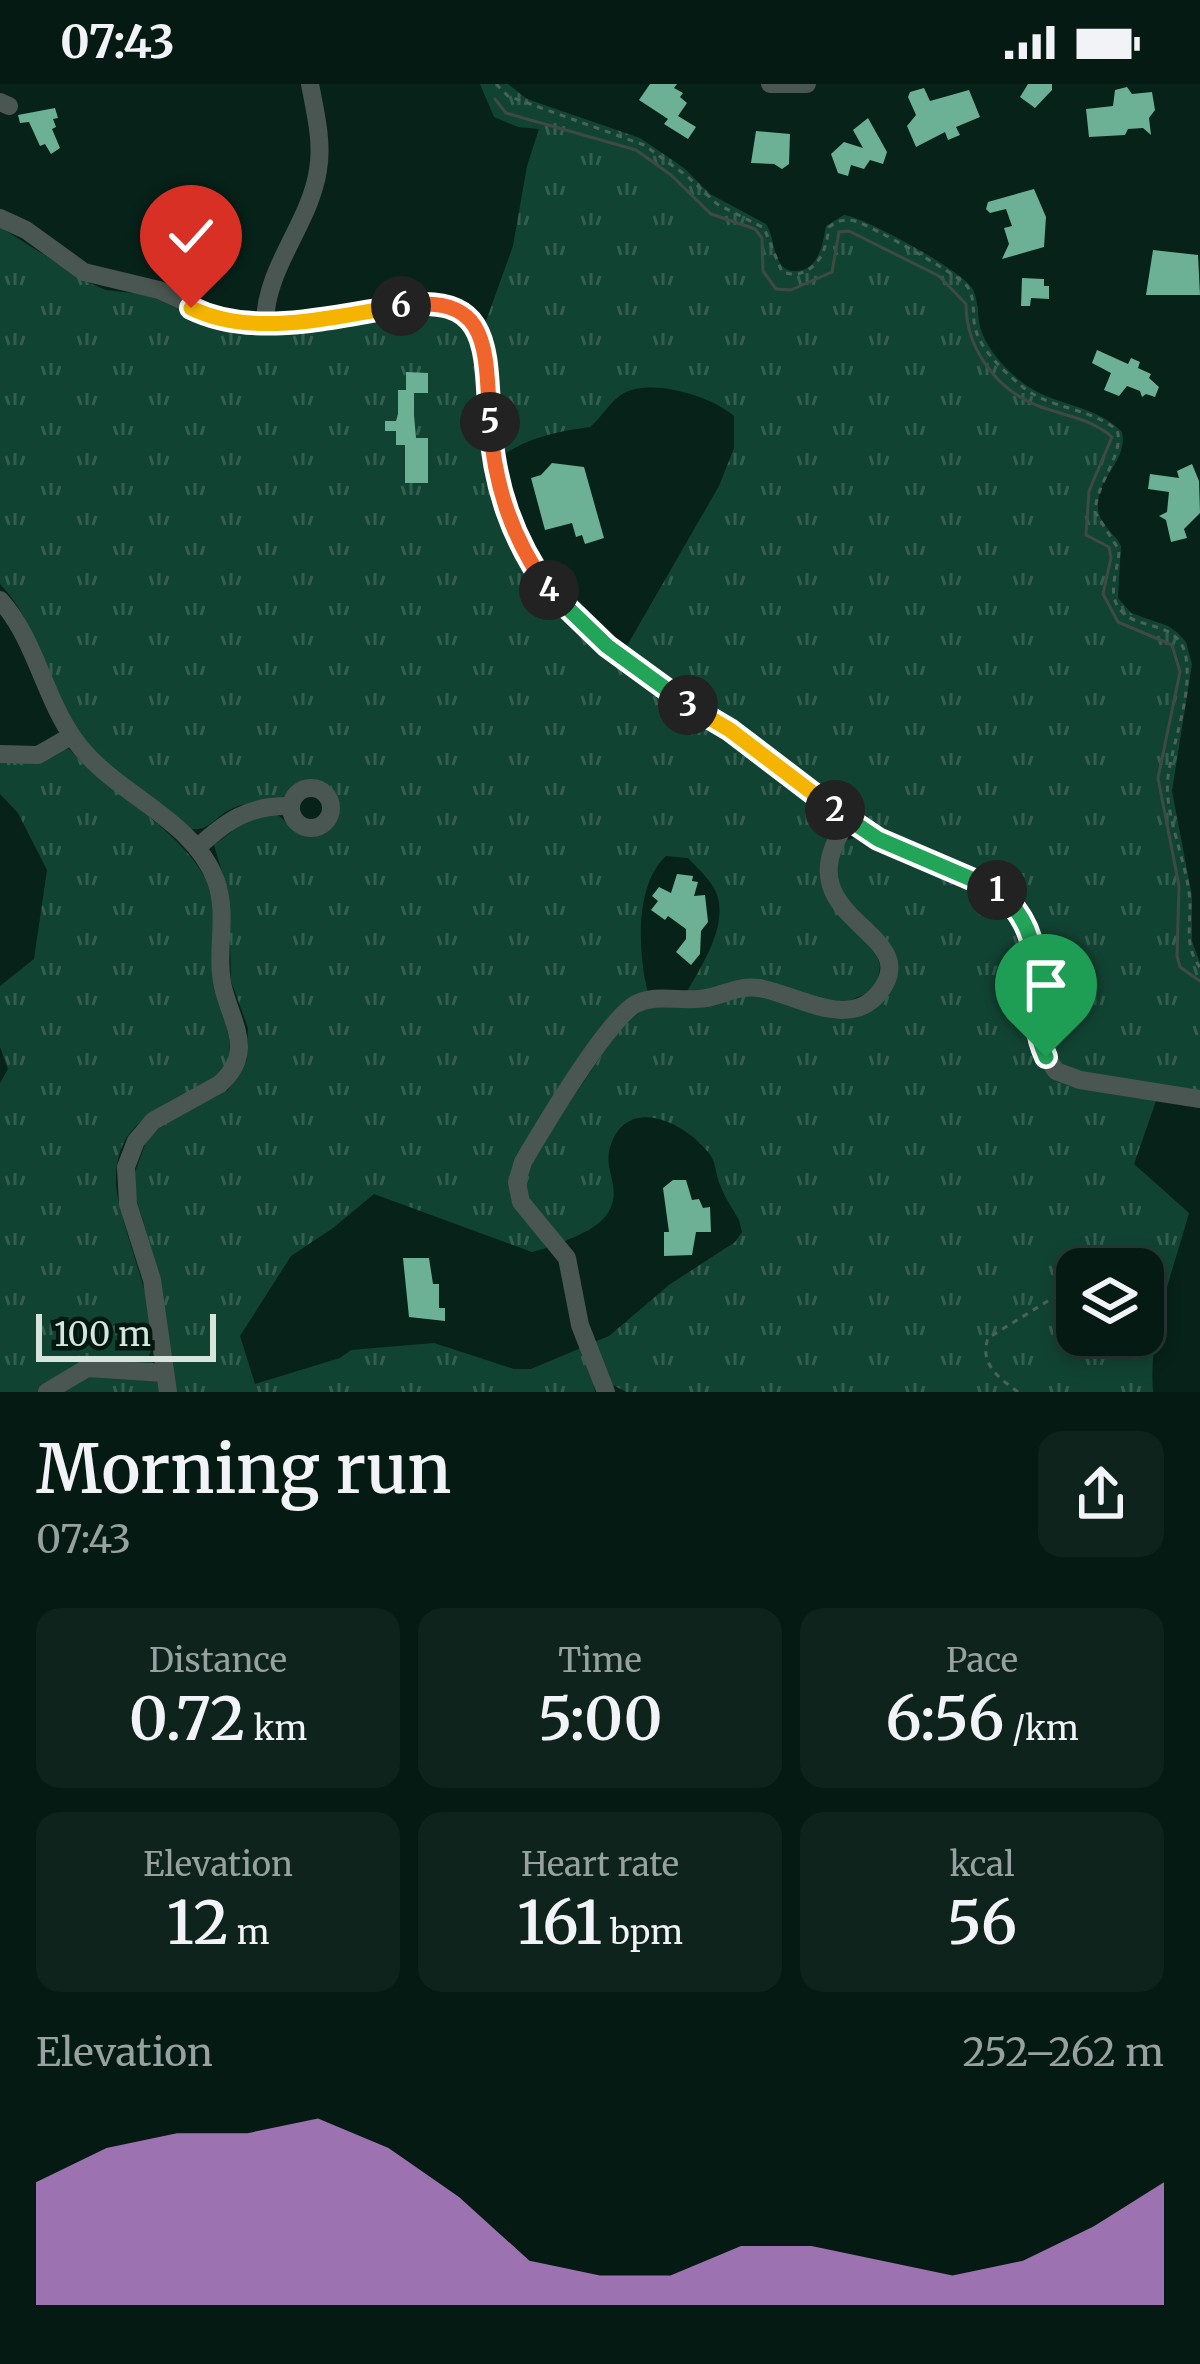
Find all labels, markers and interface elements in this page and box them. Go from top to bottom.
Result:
text: 07:43 [60,14,175,70]
pin [140,185,242,308]
icon: check [158,203,224,269]
pin: 6 [371,276,431,336]
text: 6 [391,285,411,326]
pin: 5 [460,392,520,452]
text: 5 [480,401,500,442]
pin: 4 [519,560,579,620]
text: 4 [539,569,559,610]
pin: 3 [658,675,718,735]
text: 3 [679,684,697,725]
pin: 2 [805,780,865,840]
text: 2 [825,789,845,830]
pin: 1 [967,860,1027,920]
text: 1 [989,869,1005,910]
pin [995,934,1097,1057]
icon: arrive [1013,952,1079,1018]
map controls [1056,1248,1164,1356]
button: layers [1056,1248,1164,1356]
scale bar [36,1308,216,1361]
text: 100 m [54,1314,151,1355]
text: Morning run [36,1428,451,1511]
button: share [1038,1431,1164,1557]
text: 07:43 [36,1515,131,1564]
text: Distance [149,1640,287,1681]
text: Time [558,1640,642,1681]
text: Pace [946,1640,1018,1681]
text: 0.72 [129,1681,246,1756]
text: 5:00 [537,1681,663,1756]
text: 6:56 [885,1681,1004,1756]
text: km [246,1708,307,1749]
text: /km [1004,1708,1079,1749]
text: Elevation [143,1844,293,1885]
text: Heart rate [521,1844,679,1885]
text: kcal [950,1844,1014,1885]
text: 12 [167,1885,229,1960]
text: 161 [517,1885,602,1960]
text: 56 [947,1885,1017,1960]
text: m [229,1912,269,1953]
text: bpm [602,1912,683,1953]
text: Elevation [36,2028,213,2077]
text: 252–262 m [962,2028,1164,2077]

